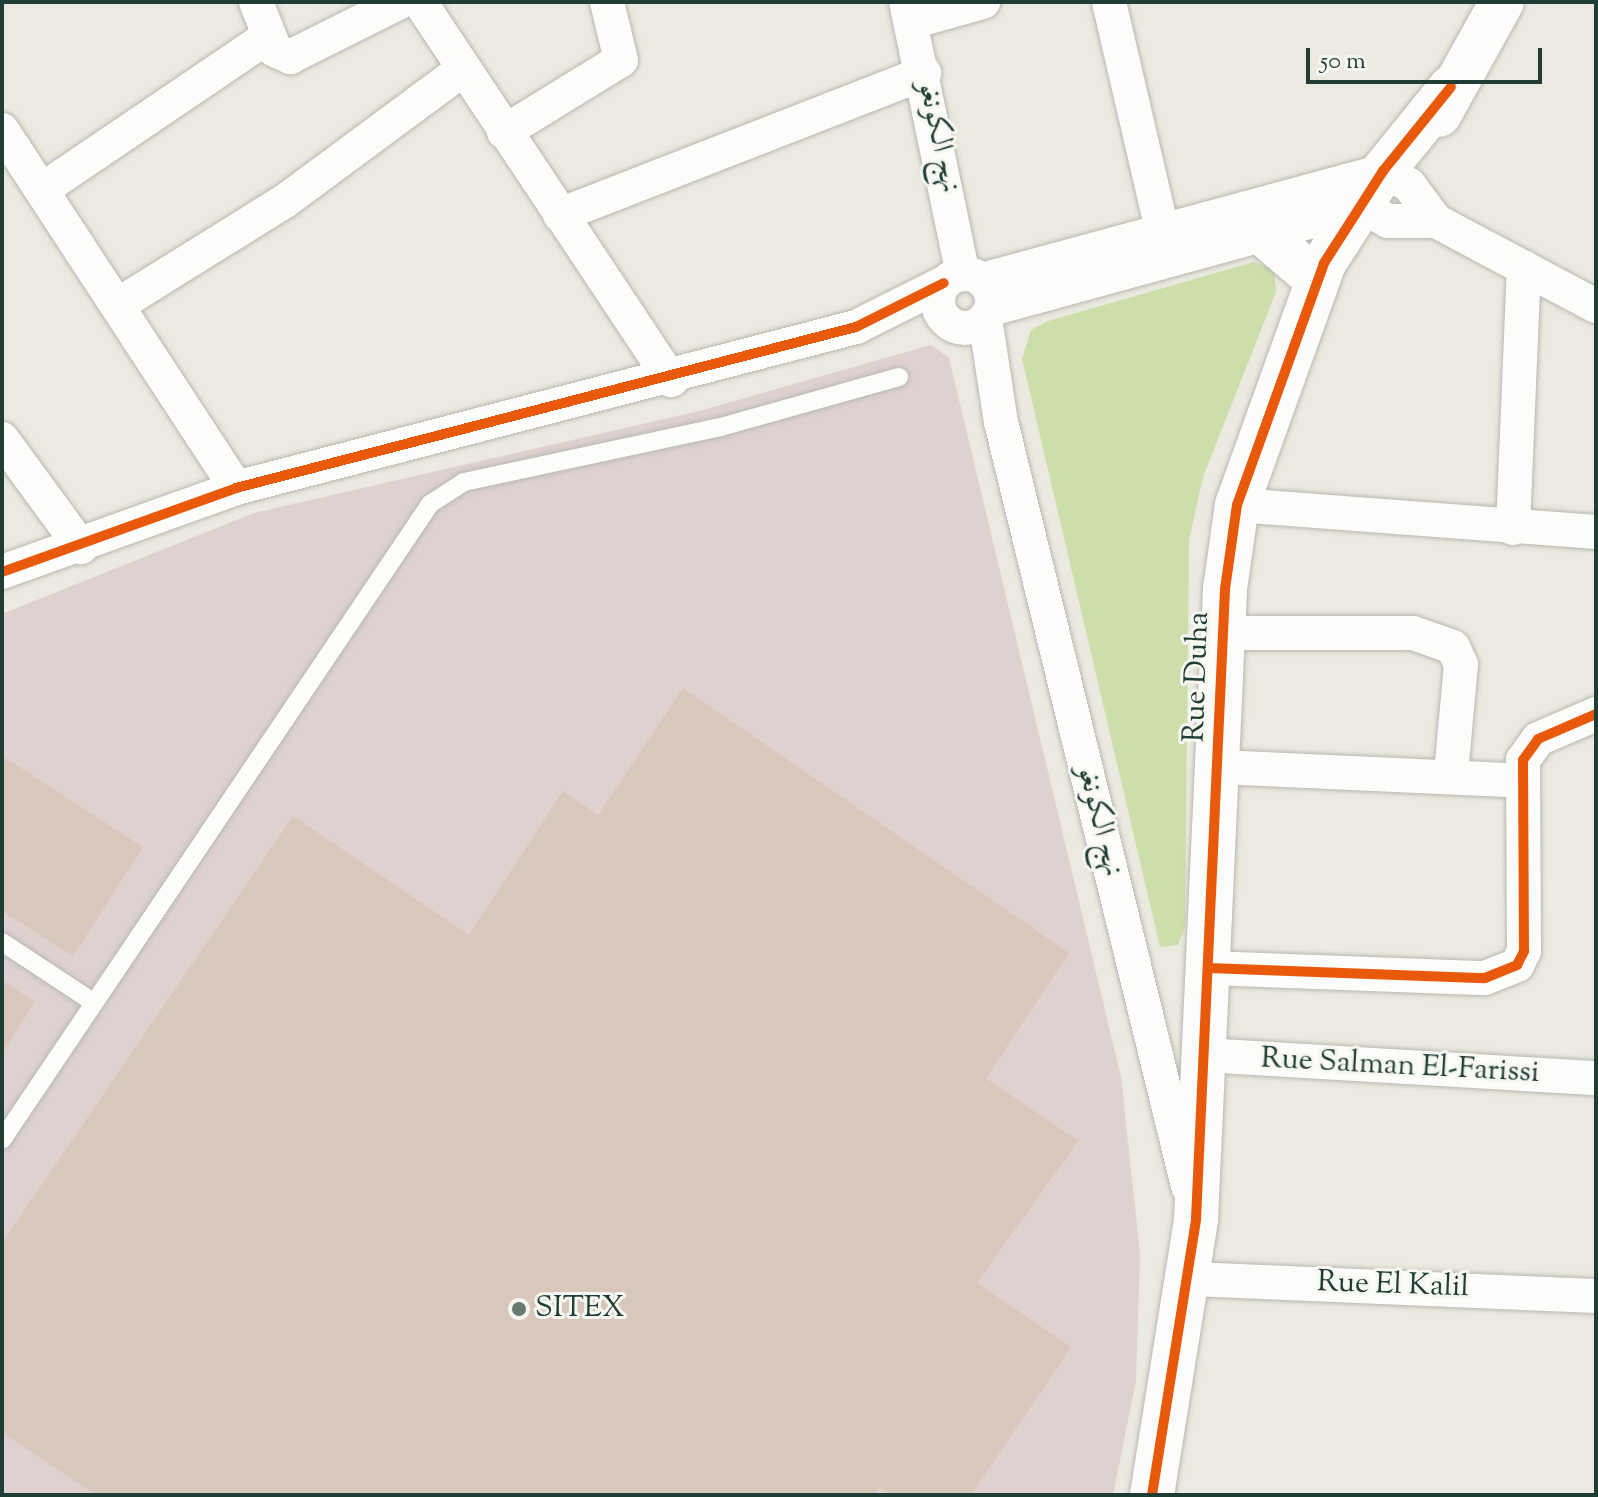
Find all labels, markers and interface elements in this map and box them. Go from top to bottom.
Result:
scale bar [1310,32,1546,82]
text: 50 m [1320,45,1366,79]
street label: نهج الكونغو [909,78,967,196]
street label: Rue Duha [1178,611,1218,743]
street label: نهج الكونغو [1068,761,1130,881]
street label: Rue Salman El-Farissi [1260,1042,1540,1092]
street label: Rue El Kalil [1316,1265,1470,1307]
place label: SITEX [535,1291,624,1327]
marker: SITEX [510,1300,528,1318]

